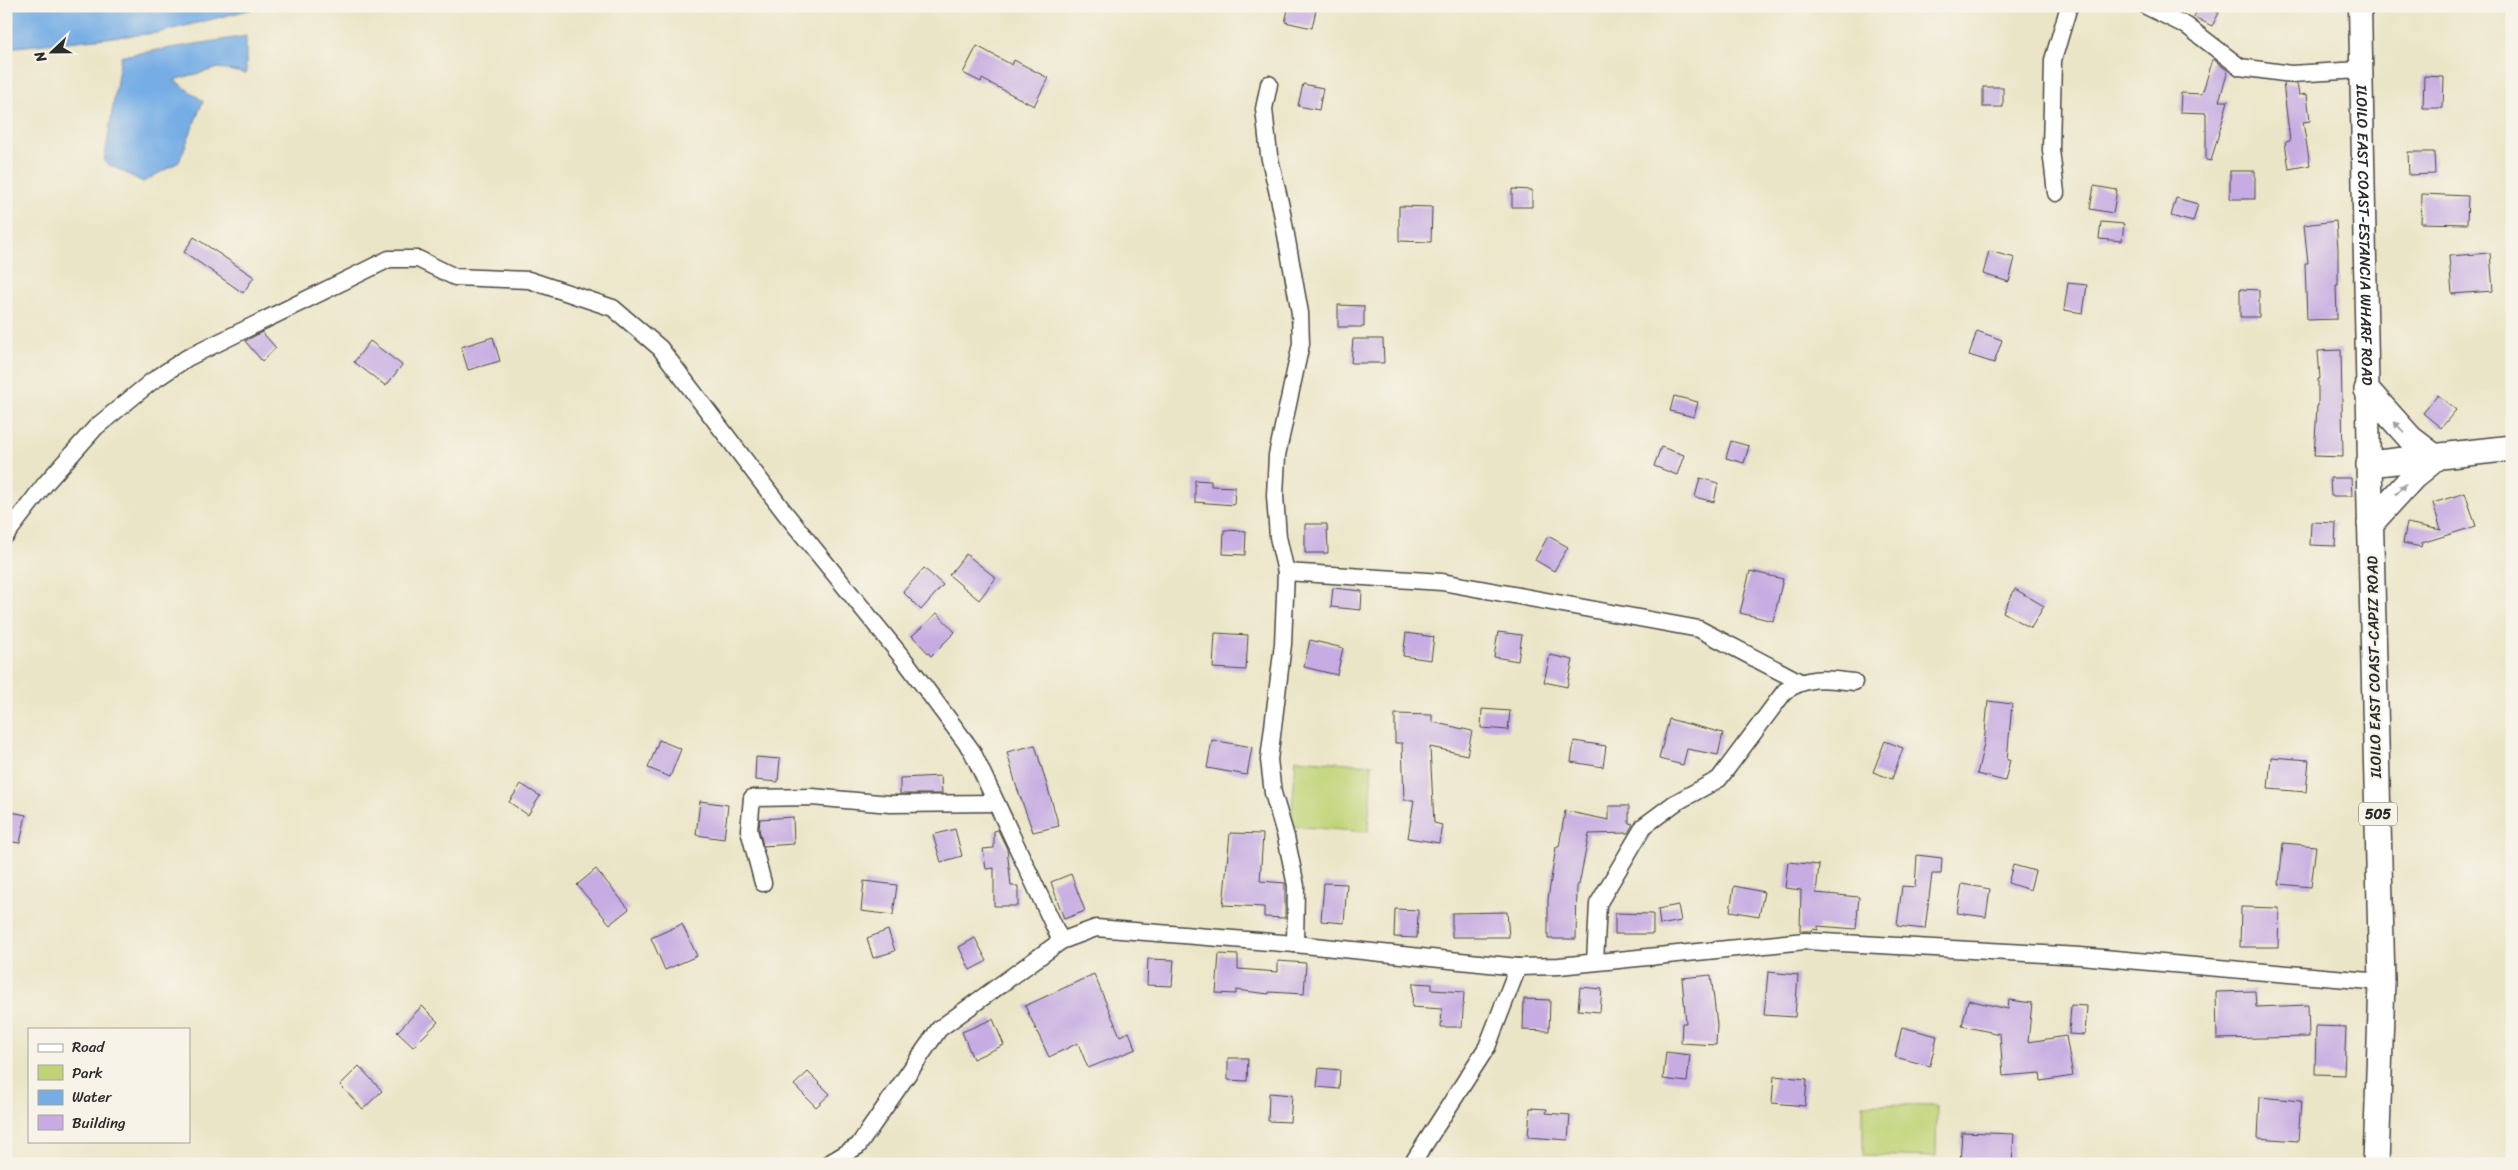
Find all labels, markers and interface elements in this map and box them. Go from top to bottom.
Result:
north arrow [28,28,78,78]
text: N [27,47,54,67]
street label: ILOILO EAST COAST-ESTANCIA WHARF ROAD [2349,83,2380,386]
one-way arrow [2393,421,2405,433]
one-way arrow [2395,483,2407,495]
street label: ILOILO EAST COAST-CAPIZ ROAD [2359,556,2389,779]
road number: 505 [2359,802,2397,826]
legend [28,1028,190,1142]
text: Road [72,1034,105,1060]
text: Park [72,1060,103,1086]
text: Water [72,1084,112,1110]
text: Building [72,1110,126,1136]

